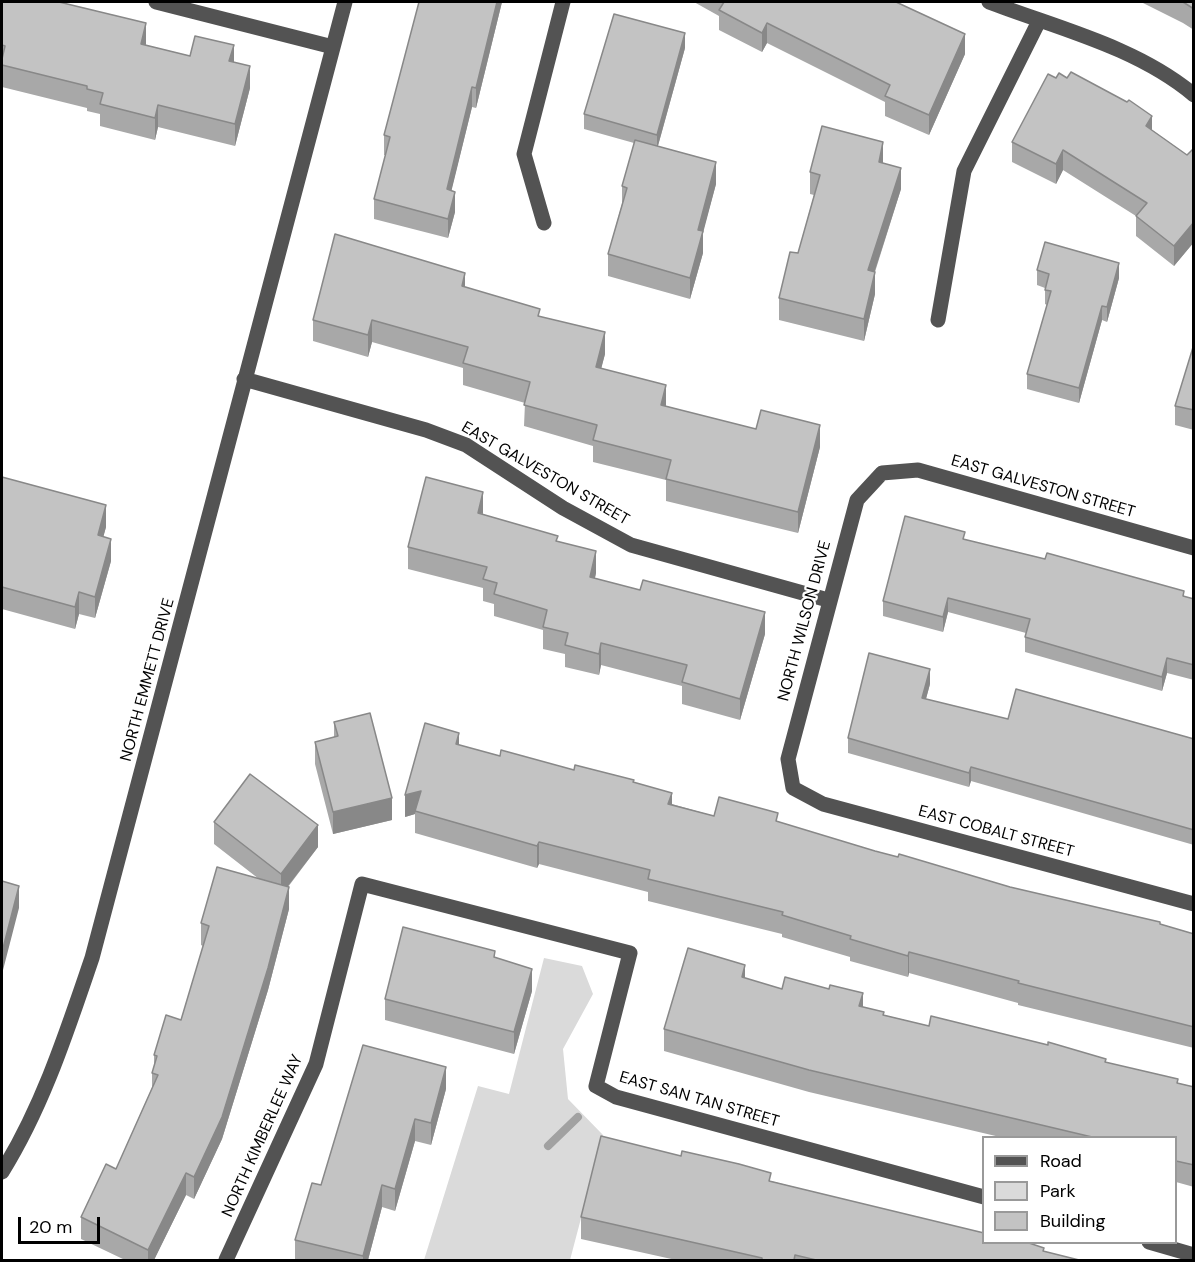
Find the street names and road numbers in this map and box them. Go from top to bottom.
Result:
street label: EAST GALVESTON STREET [458,418,632,530]
street label: EAST GALVESTON STREET [949,452,1137,522]
street label: NORTH WILSON DRIVE [774,539,836,703]
street label: NORTH EMMETT DRIVE [117,596,179,764]
street label: EAST COBALT STREET [916,802,1076,862]
street label: NORTH KIMBERLEE WAY [219,1052,307,1220]
street label: EAST SAN TAN STREET [617,1068,781,1132]

